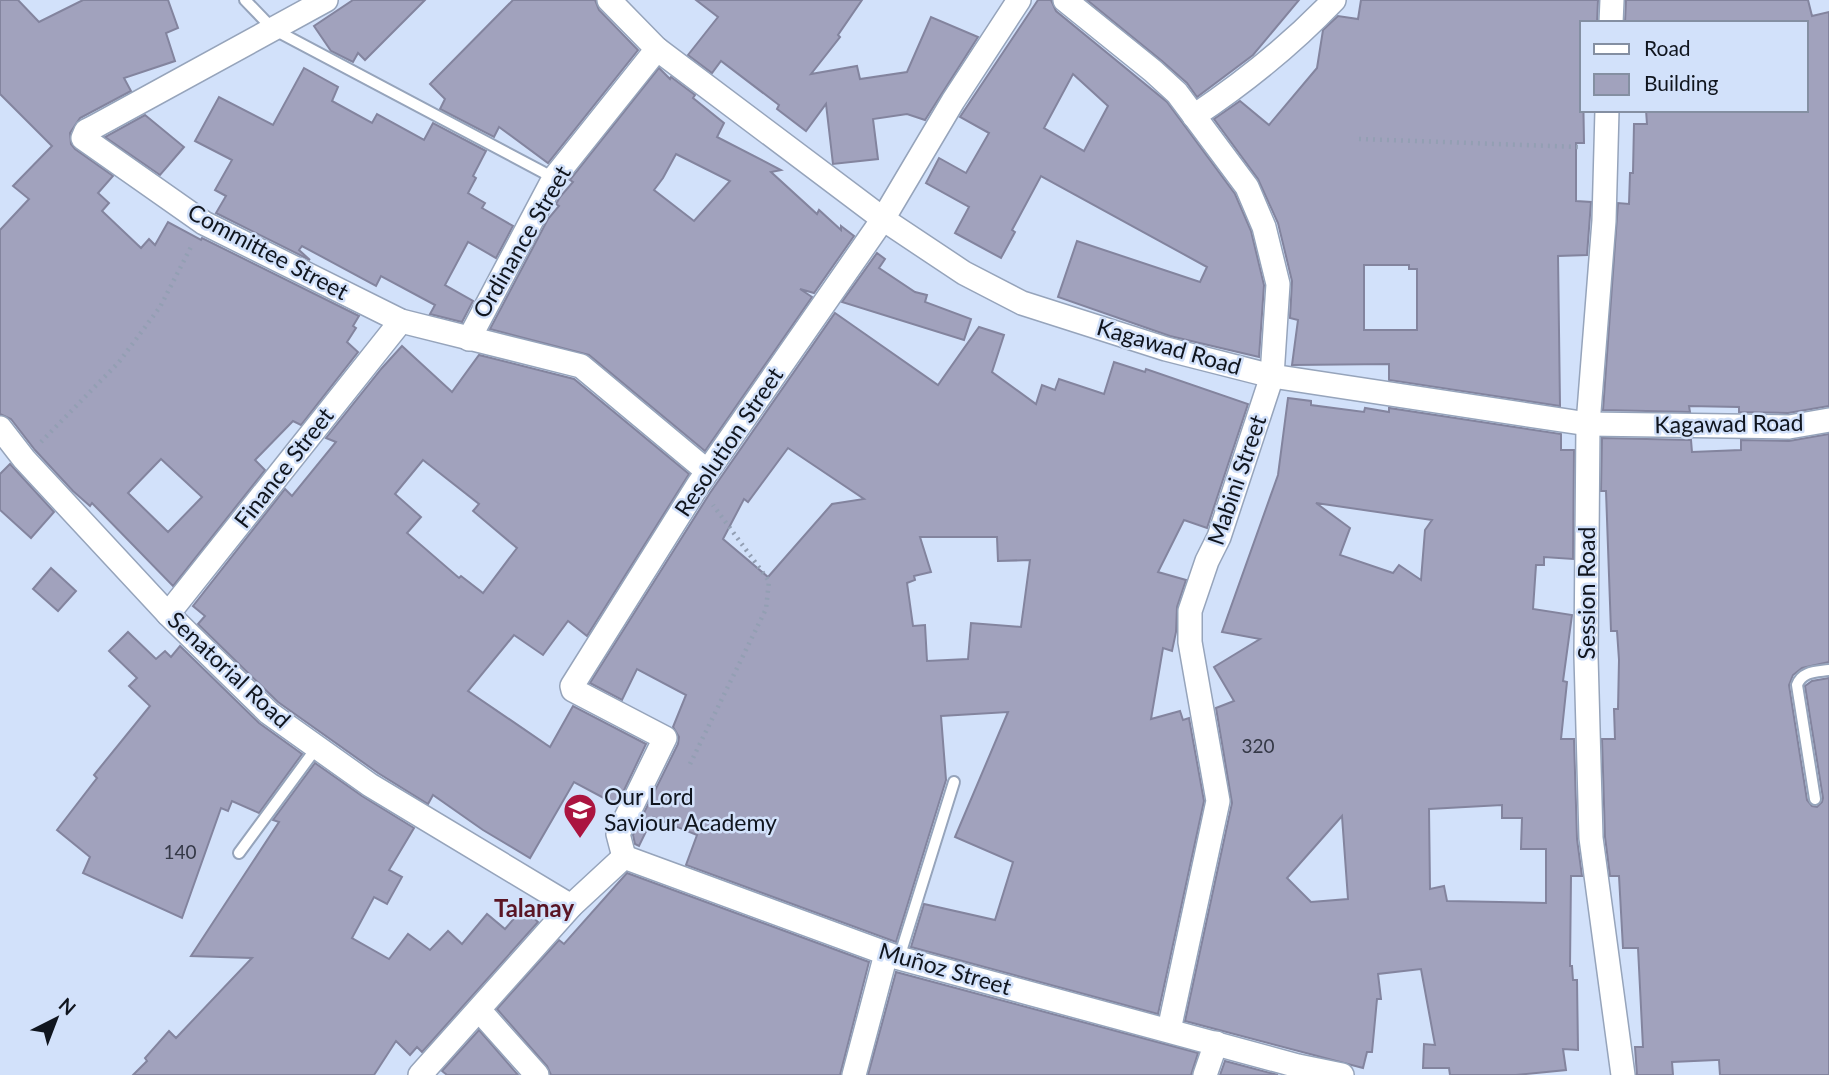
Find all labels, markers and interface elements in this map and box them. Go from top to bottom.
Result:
legend [1580,21,1808,112]
text: Road [1644,35,1691,60]
text: Building [1644,70,1719,95]
street label: Ordinance Street [466,160,576,323]
street label: Committee Street [183,197,354,306]
street label: Kagawad Road [1094,312,1245,380]
street label: Resolution Street [668,361,789,521]
street label: Finance Street [228,401,339,533]
street label: Kagawad Road [1654,408,1804,438]
street label: Mabini Street [1201,410,1272,548]
street label: Session Road [1572,527,1600,659]
street label: Senatorial Road [163,605,297,733]
house number: 320 [1241,734,1275,757]
place label: Our Lord Saviour Academy [604,782,777,836]
school or university icon: Our Lord Saviour Academy [561,791,599,840]
house number: 140 [163,840,197,863]
district label: Talanay [494,893,574,922]
street label: Muñoz Street [876,936,1015,1001]
north arrow [21,984,91,1054]
text: N [55,993,81,1019]

